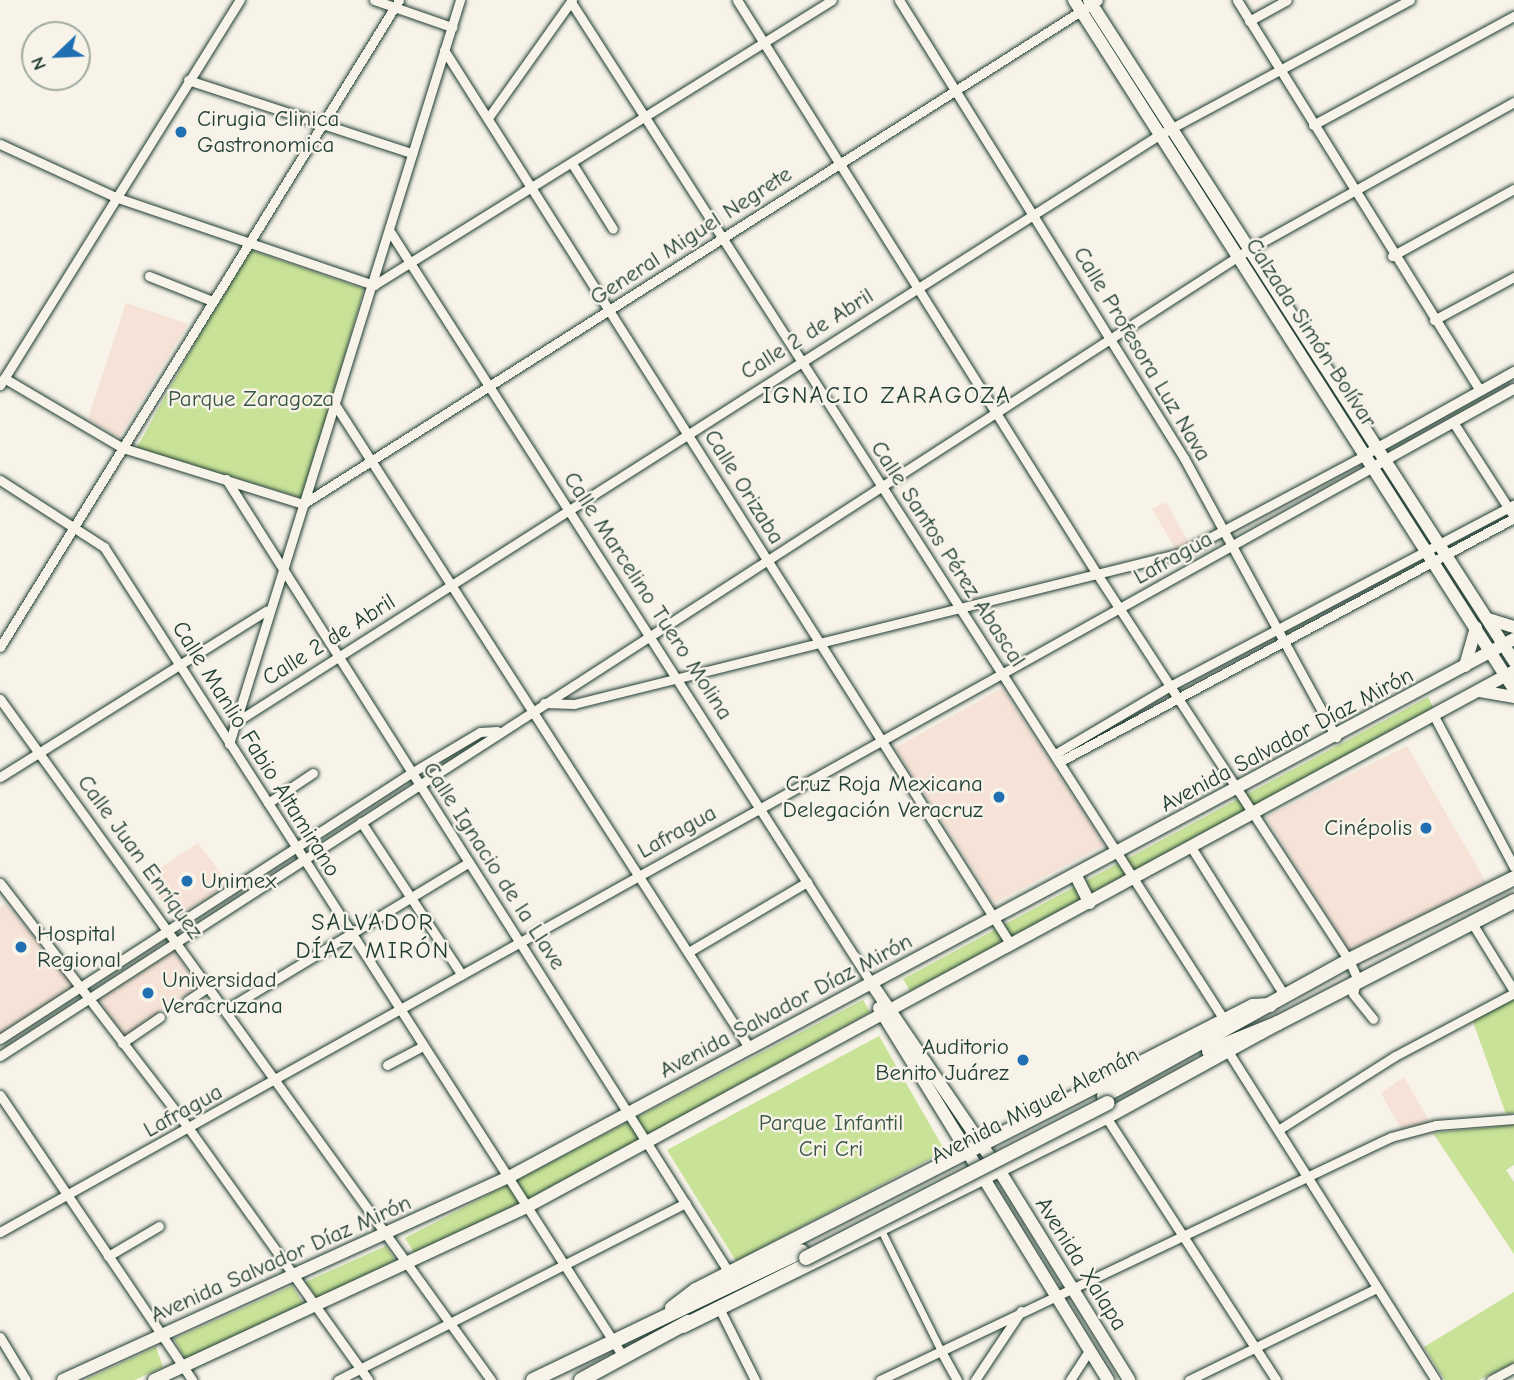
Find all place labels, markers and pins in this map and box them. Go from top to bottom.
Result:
place label: Cirugia Clinica Gastronomica [197,105,339,159]
marker: Cirugia Clinica Gastronomica [171,122,191,142]
place label: Cruz Roja Mexicana Delegación Veracruz [783,770,983,824]
marker: Cruz Roja Mexicana Delegación Veracruz [989,787,1009,807]
place label: Cinépolis [1324,814,1412,842]
marker: Cinépolis [1418,820,1434,836]
place label: Unimex [201,867,276,895]
marker: Unimex [179,873,195,889]
place label: Hospital Regional [37,920,121,974]
marker: Hospital Regional [11,937,31,957]
place label: Universidad Veracruzana [162,966,283,1020]
marker: Universidad Veracruzana [140,985,156,1001]
place label: Auditorio Benito Juárez [875,1033,1009,1087]
marker: Auditorio Benito Juárez [1015,1052,1031,1068]

